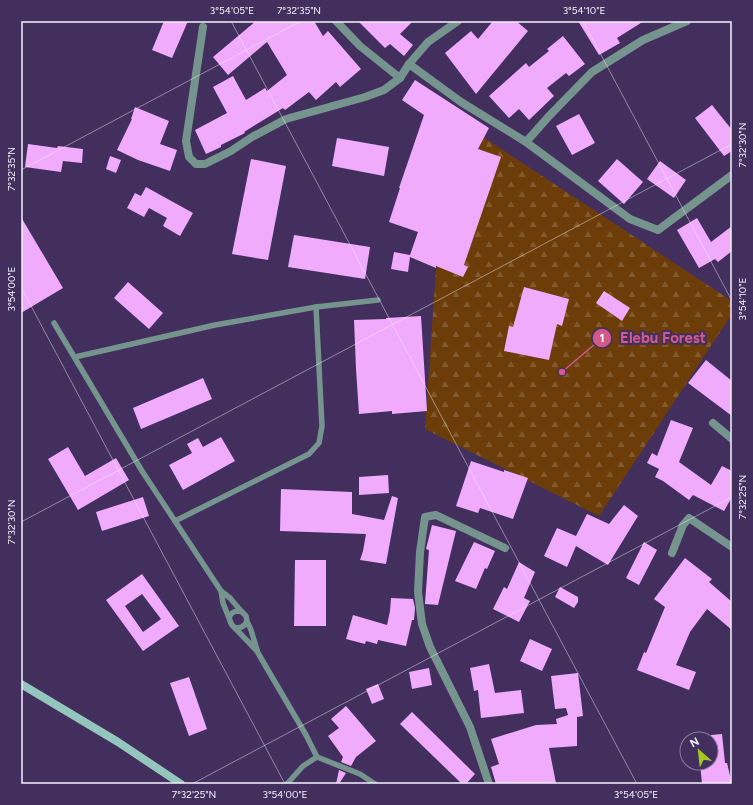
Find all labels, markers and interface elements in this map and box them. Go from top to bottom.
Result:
text: 3°54'05"E [210,4,254,17]
text: 7°32'35"N [277,4,321,17]
text: 3°54'10"E [563,4,605,17]
text: 7°32'30"N [736,123,749,167]
text: 7°32'35"N [5,147,18,191]
text: 3°54'00"E [5,266,18,312]
text: 3°54'10"E [736,278,749,320]
callout: Elebu Forest [592,324,713,351]
text: Elebu Forest [620,329,706,347]
text: 1 [599,331,605,345]
text: 7°32'25"N [736,475,749,519]
text: 7°32'30"N [5,500,18,544]
north arrow [679,731,719,771]
text: N [688,735,701,750]
text: 7°32'25"N [172,788,216,801]
text: 3°54'00"E [262,788,308,801]
text: 3°54'05"E [614,788,658,801]

